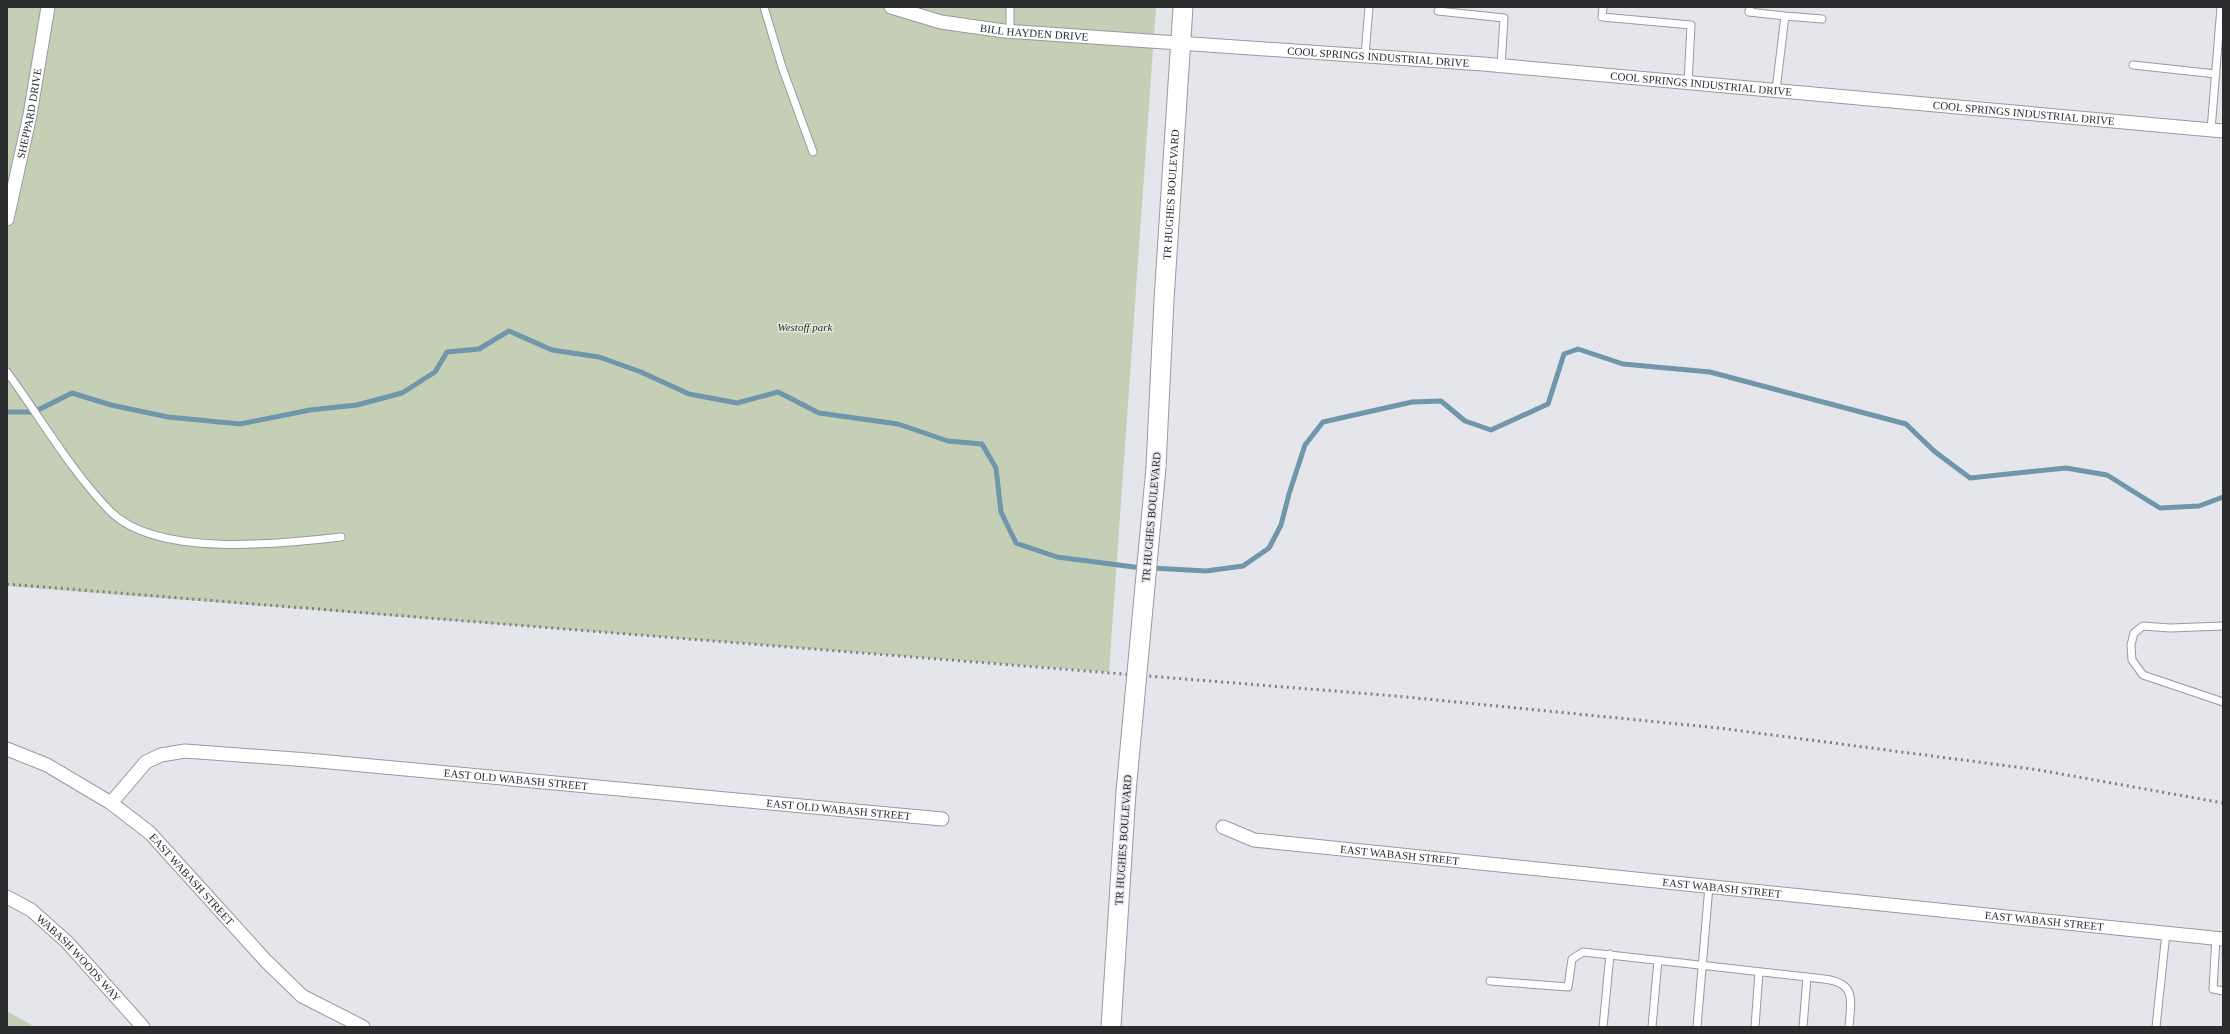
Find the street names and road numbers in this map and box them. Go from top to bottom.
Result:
street label: BILL HAYDEN DRIVE [979,22,1089,43]
street label: COOL SPRINGS INDUSTRIAL DRIVE [1287,45,1470,69]
street label: SHEPPARD DRIVE [15,67,44,160]
street label: COOL SPRINGS INDUSTRIAL DRIVE [1610,70,1793,98]
street label: COOL SPRINGS INDUSTRIAL DRIVE [1932,99,2115,127]
street label: TR HUGHES BOULEVARD [1161,129,1181,260]
street label: TR HUGHES BOULEVARD [1139,451,1163,583]
street label: EAST OLD WABASH STREET [443,767,589,792]
street label: TR HUGHES BOULEVARD [1112,774,1134,906]
street label: EAST OLD WABASH STREET [766,797,912,822]
street label: EAST WABASH STREET [147,831,237,928]
street label: EAST WABASH STREET [1340,843,1460,867]
street label: EAST WABASH STREET [1662,876,1782,900]
street label: EAST WABASH STREET [1984,909,2105,933]
street label: WABASH WOODS WAY [34,912,123,1004]

